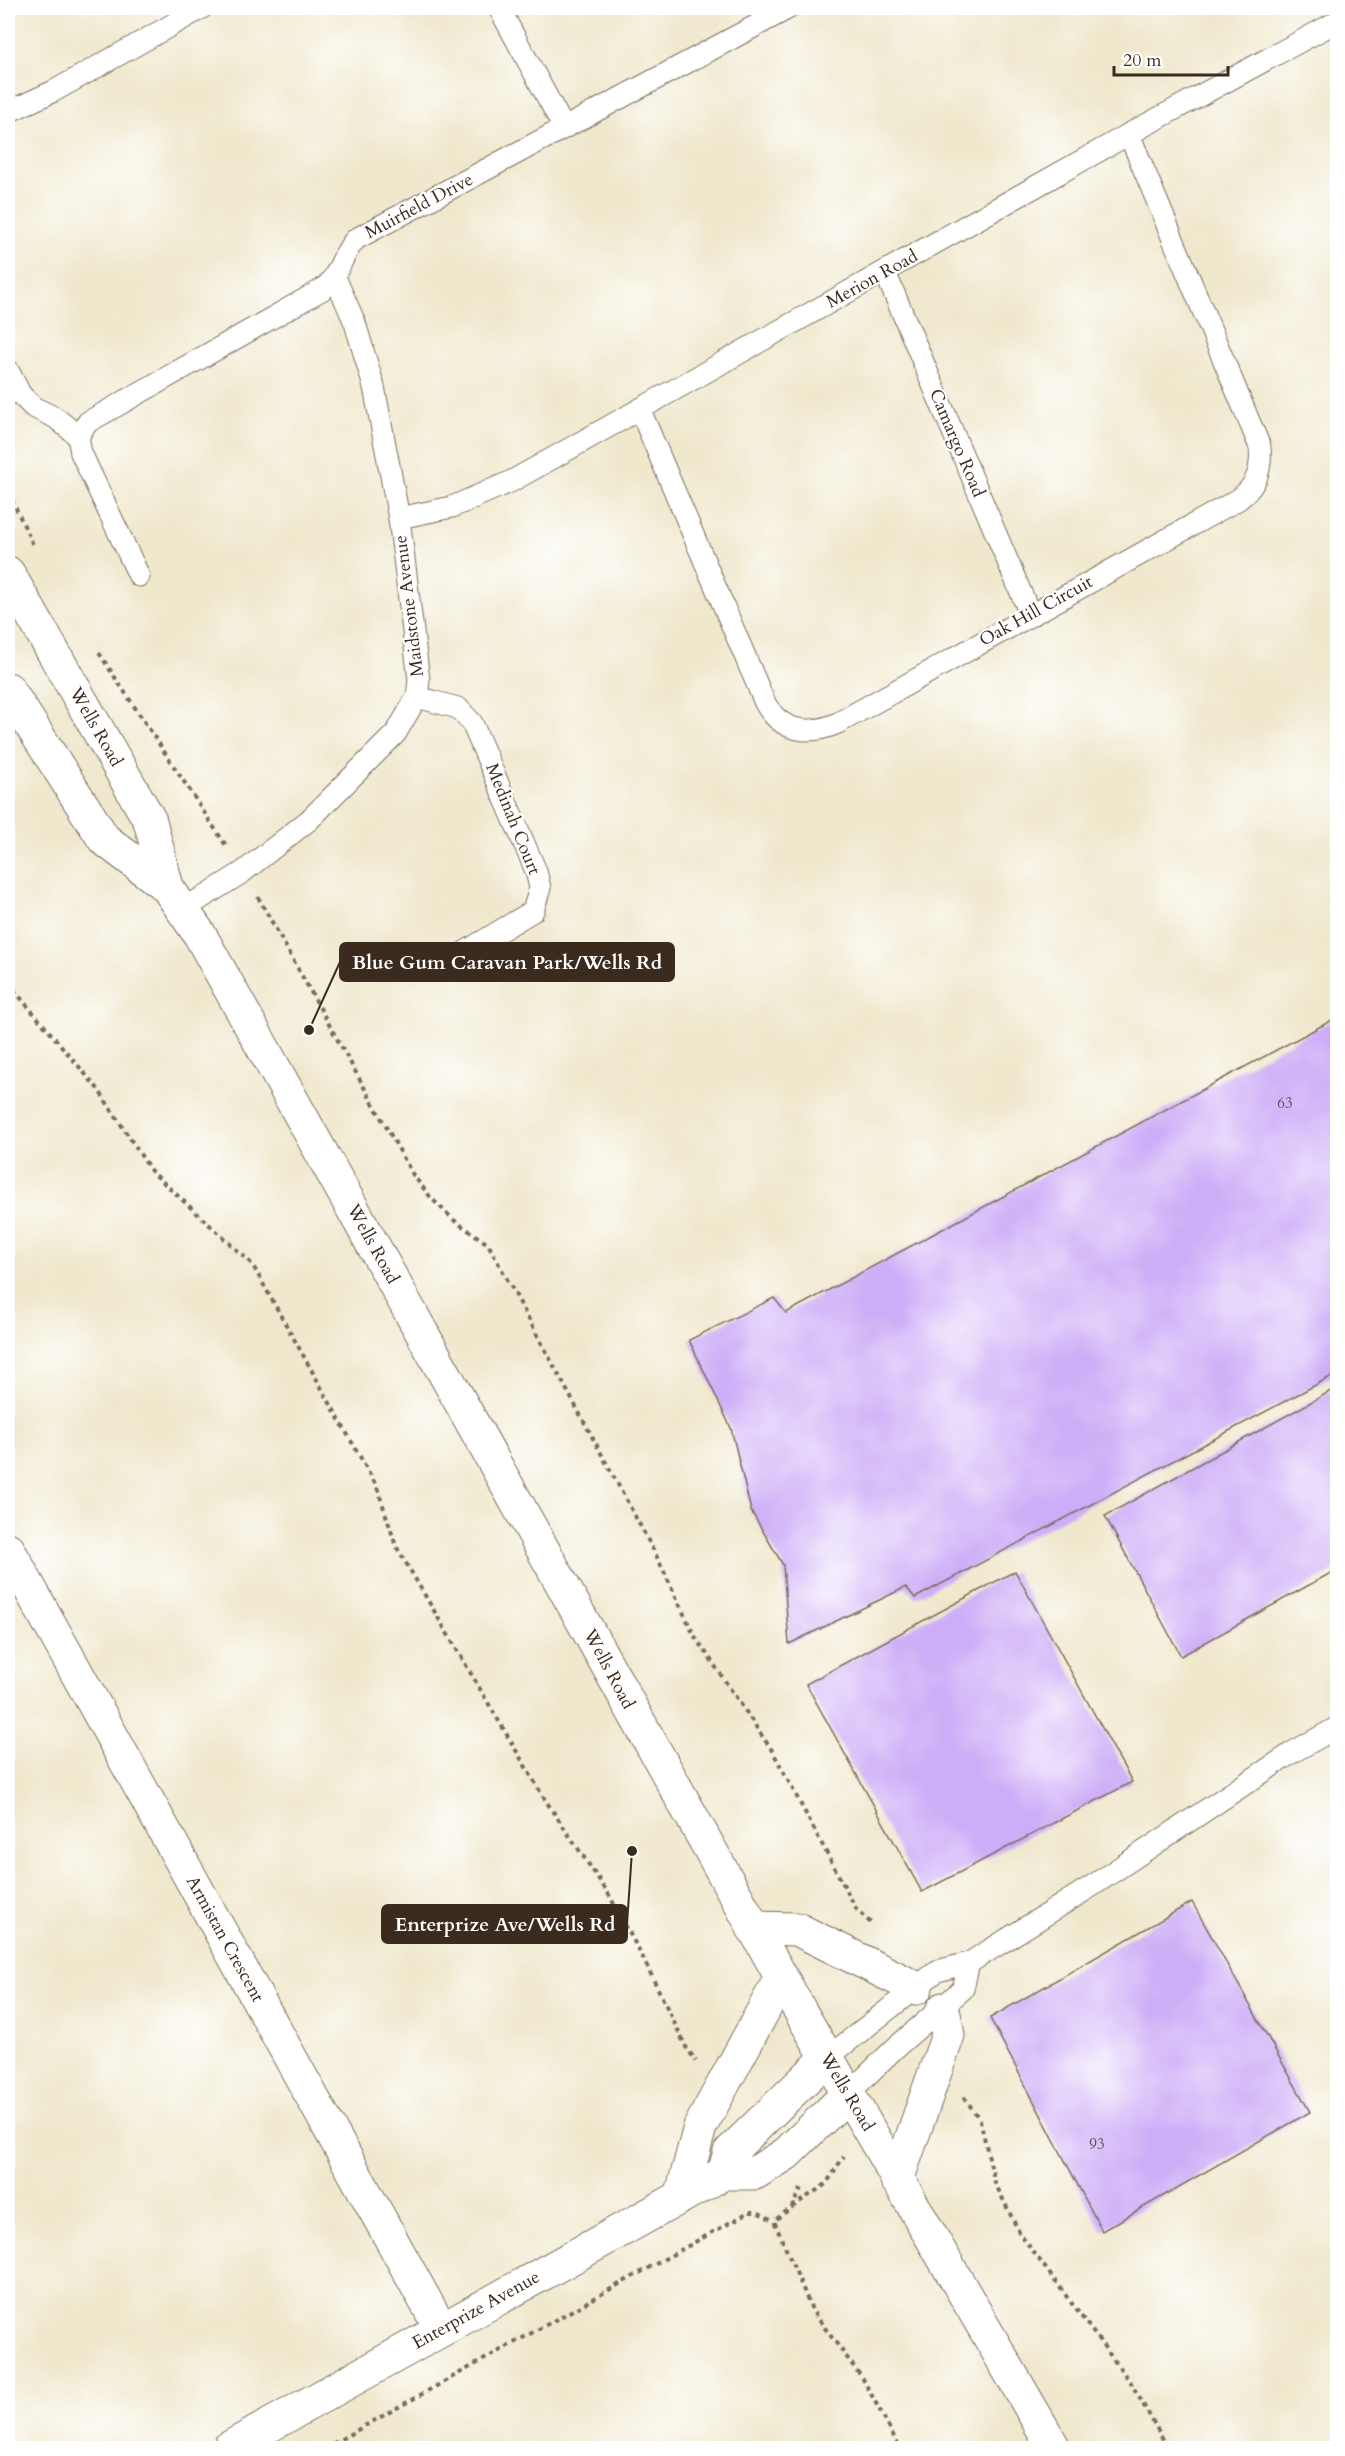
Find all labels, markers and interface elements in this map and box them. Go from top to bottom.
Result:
scale bar [1114,39,1228,77]
text: 20 m [1123,48,1162,73]
street label: Muirfield Drive [360,167,478,245]
street label: Merion Road [822,243,923,314]
street label: Camargo Road [923,385,991,501]
street label: Maidstone Avenue [388,534,430,678]
street label: Oak Hill Circuit [975,569,1097,653]
street label: Wells Road [63,682,129,772]
street label: Medinah Court [479,760,547,879]
callout: Blue Gum Caravan Park/Wells Rd [340,943,674,981]
text: Blue Gum Caravan Park/Wells Rd [352,949,663,976]
house number: 63 [1277,1093,1293,1113]
street label: Wells Road [340,1199,405,1289]
street label: Wells Road [577,1624,641,1714]
street label: Armistan Crescent [180,1871,270,2007]
callout: Enterprize Ave/Wells Rd [382,1905,627,1943]
text: Enterprize Ave/Wells Rd [395,1911,616,1938]
street label: Wells Road [813,2047,880,2136]
house number: 93 [1089,2134,1105,2154]
street label: Enterprize Avenue [408,2265,544,2355]

